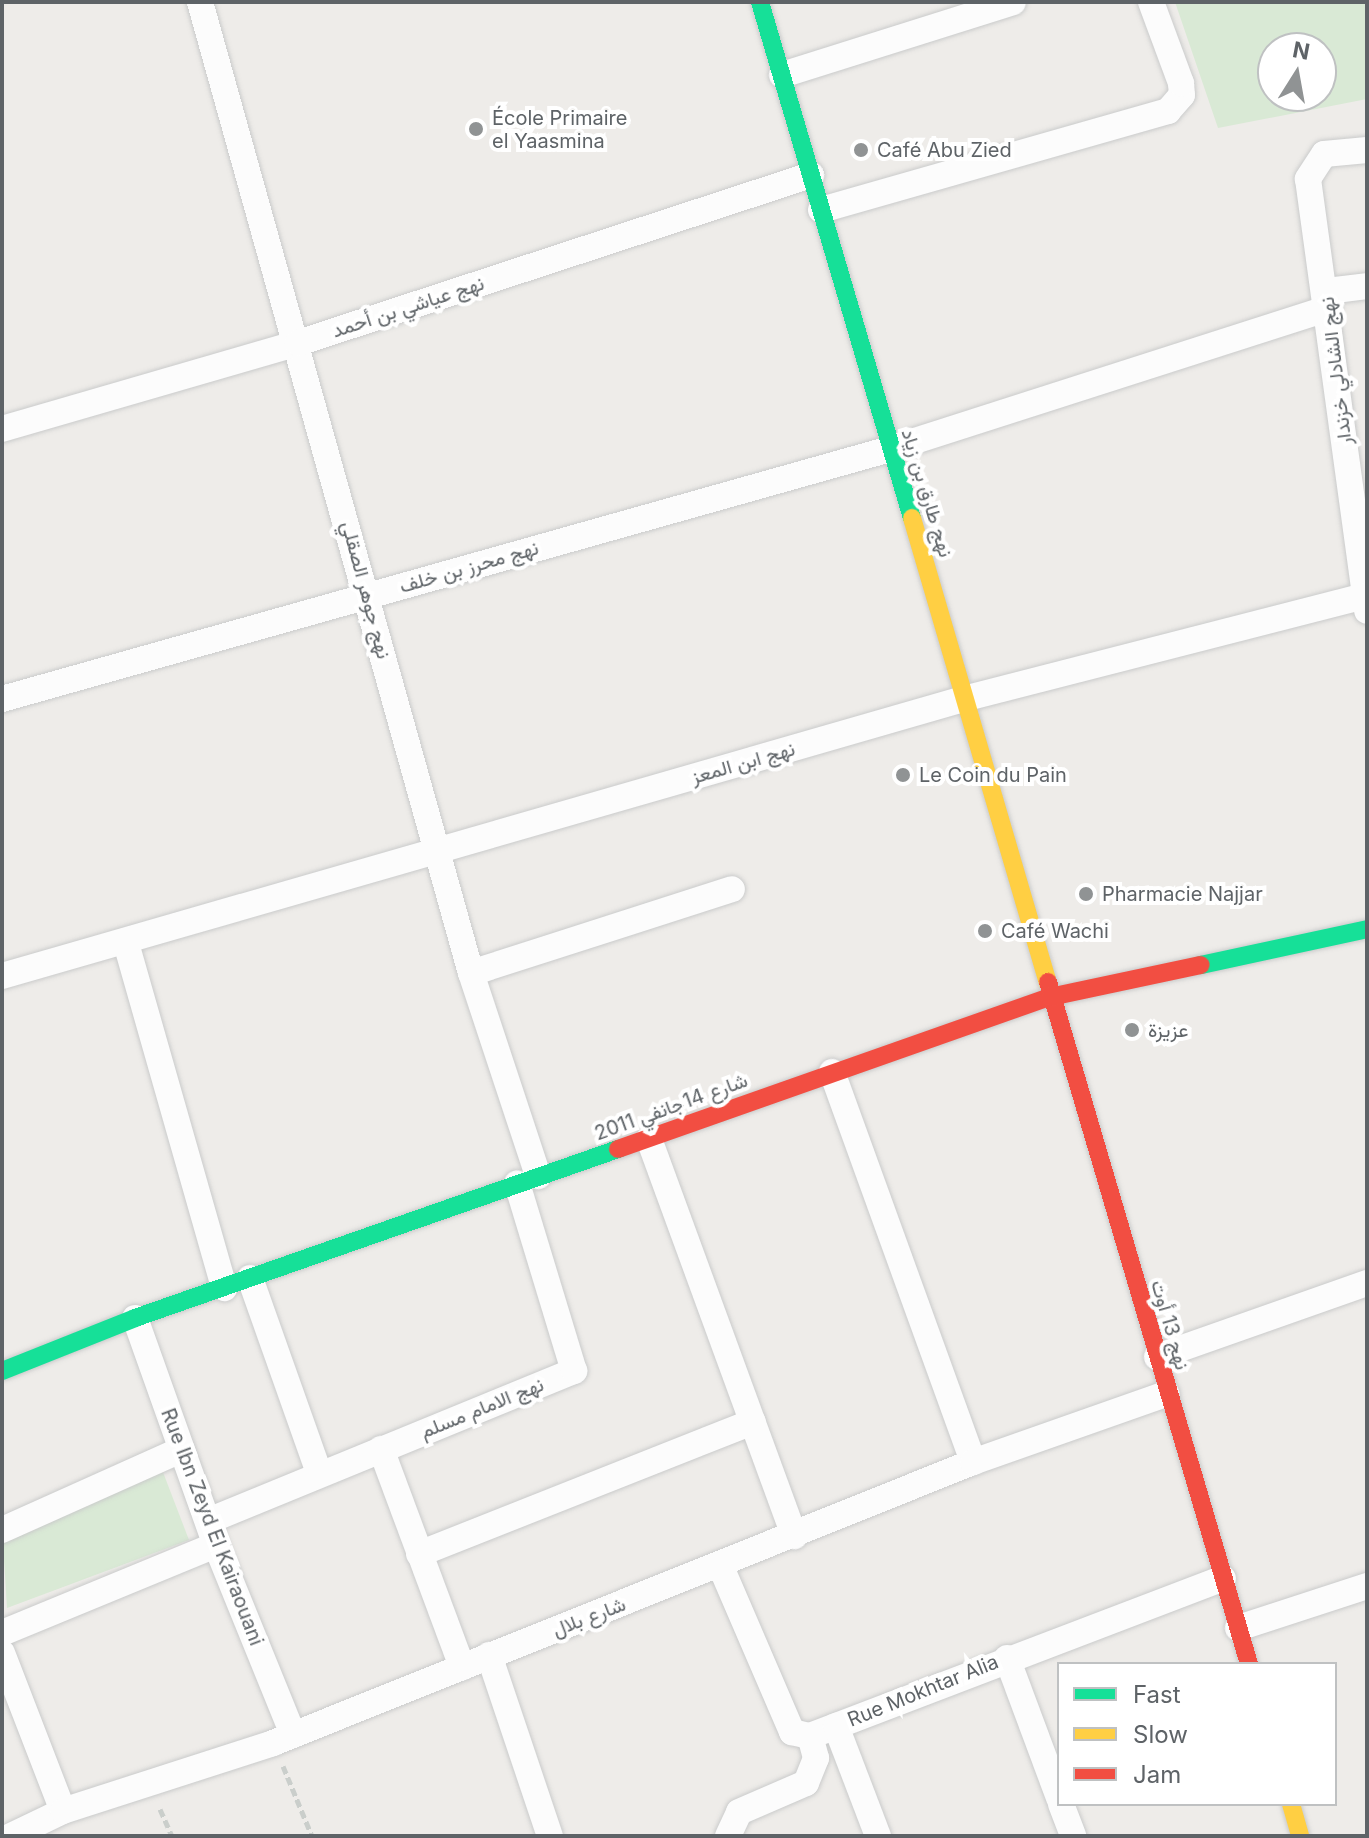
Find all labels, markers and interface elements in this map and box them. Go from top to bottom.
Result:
north arrow [1257,32,1337,112]
text: N [1290,36,1312,65]
place label: École Primaire el Yaasmina [492,106,627,153]
marker: École Primaire el Yaasmina [467,120,485,138]
place label: Café Abu Zied [877,138,1012,162]
marker: Café Abu Zied [852,141,870,159]
street label: نهج عياشي بن أحمد [329,271,487,343]
street label: نهج الشادلي خزندار [1315,296,1357,446]
street label: نهج طارق بن زياد [896,426,958,560]
street label: نهج جوهر الصقلي [336,519,396,661]
street label: نهج محرز بن خلف [397,536,541,598]
street label: نهج ابن المعز [688,737,798,789]
place label: Le Coin du Pain [919,763,1067,787]
marker: Le Coin du Pain [894,766,912,784]
place label: Pharmacie Najjar [1102,882,1263,906]
marker: Pharmacie Najjar [1077,885,1095,903]
place label: Café Wachi [1001,919,1109,943]
marker: Café Wachi [976,922,994,940]
place label: عزيزة [1148,1018,1189,1042]
marker: عزيزة [1123,1021,1141,1039]
street label: شارع 14جانفي 2011 [591,1068,751,1146]
street label: نهج 13 أوت [1146,1277,1194,1373]
street label: نهج الامام مسلم [417,1372,547,1444]
street label: Rue Ibn Zeyd El Kairaouani [156,1405,268,1649]
street label: شارع بلال [549,1592,629,1642]
street label: Rue Mokhtar Alia [844,1650,1002,1732]
legend [1057,1662,1337,1806]
text: Fast [1133,1680,1181,1709]
text: Slow [1133,1720,1188,1749]
text: Jam [1133,1760,1181,1789]

